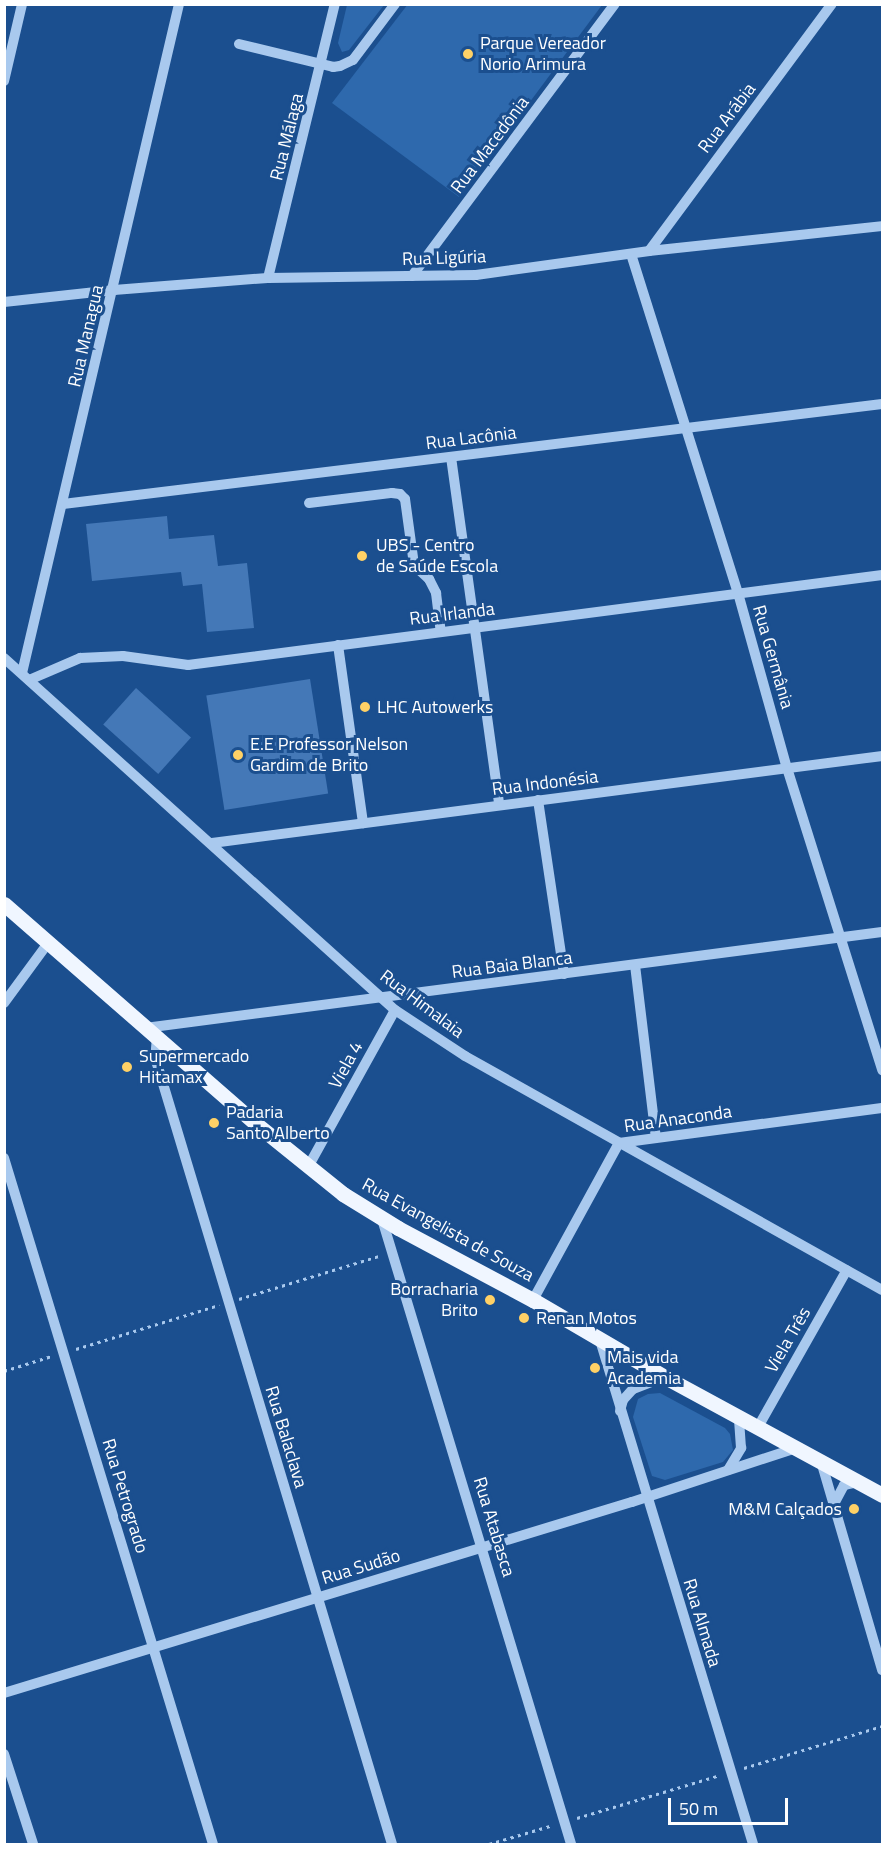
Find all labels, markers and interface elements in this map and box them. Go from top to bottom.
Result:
place label: Parque Vereador Norio Arimura [480,33,606,76]
marker: Parque Vereador Norio Arimura [461,47,475,61]
street label: Rua Arábia [694,79,760,157]
street label: Rua Málaga [266,91,308,183]
street label: Rua Macedônia [446,92,534,198]
street label: Rua Ligúria [402,246,486,270]
street label: Rua Managua [64,283,108,389]
street label: Rua Lacônia [424,422,518,454]
place label: UBS - Centro de Saúde Escola [376,535,498,578]
marker: UBS - Centro de Saúde Escola [353,547,371,565]
street label: Rua Irlanda [408,598,496,630]
street label: Rua Germânia [748,603,798,711]
place label: LHC Autowerks [377,696,493,718]
marker: LHC Autowerks [358,700,372,714]
place label: E.E Professor Nelson Gardim de Brito [250,734,408,777]
marker: E.E Professor Nelson Gardim de Brito [231,748,245,762]
street label: Rua Indonésia [491,766,599,800]
street label: Rua Baia Blanca [450,947,574,983]
street label: Rua Himalaia [376,965,468,1043]
street label: Viela 4 [324,1038,368,1092]
place label: Supermercado Hitamax [139,1046,249,1088]
marker: Supermercado Hitamax [120,1060,134,1074]
street label: Rua Anaconda [623,1101,733,1137]
place label: Padaria Santo Alberto [226,1102,330,1144]
marker: Padaria Santo Alberto [207,1116,221,1130]
street label: Rua Evangelista de Souza [358,1174,538,1286]
place label: Borracharia Brito [390,1279,478,1322]
marker: Borracharia Brito [483,1293,497,1307]
street label: Viela Três [761,1303,815,1377]
place label: Renan Motos [536,1307,637,1329]
marker: Renan Motos [517,1311,531,1325]
place label: Mais vida Academia [607,1347,681,1390]
marker: Mais vida Academia [588,1361,602,1375]
street label: Rua Balaclava [260,1383,312,1491]
street label: Rua Petrogrado [97,1436,153,1556]
street label: Rua Atabasca [469,1475,519,1579]
place label: M&M Calçados [728,1498,842,1520]
marker: M&M Calçados [847,1502,861,1516]
street label: Rua Sudão [319,1545,403,1589]
street label: Rua Almada [678,1576,726,1670]
scale bar [671,1786,791,1824]
text: 50 m [679,1795,718,1822]

